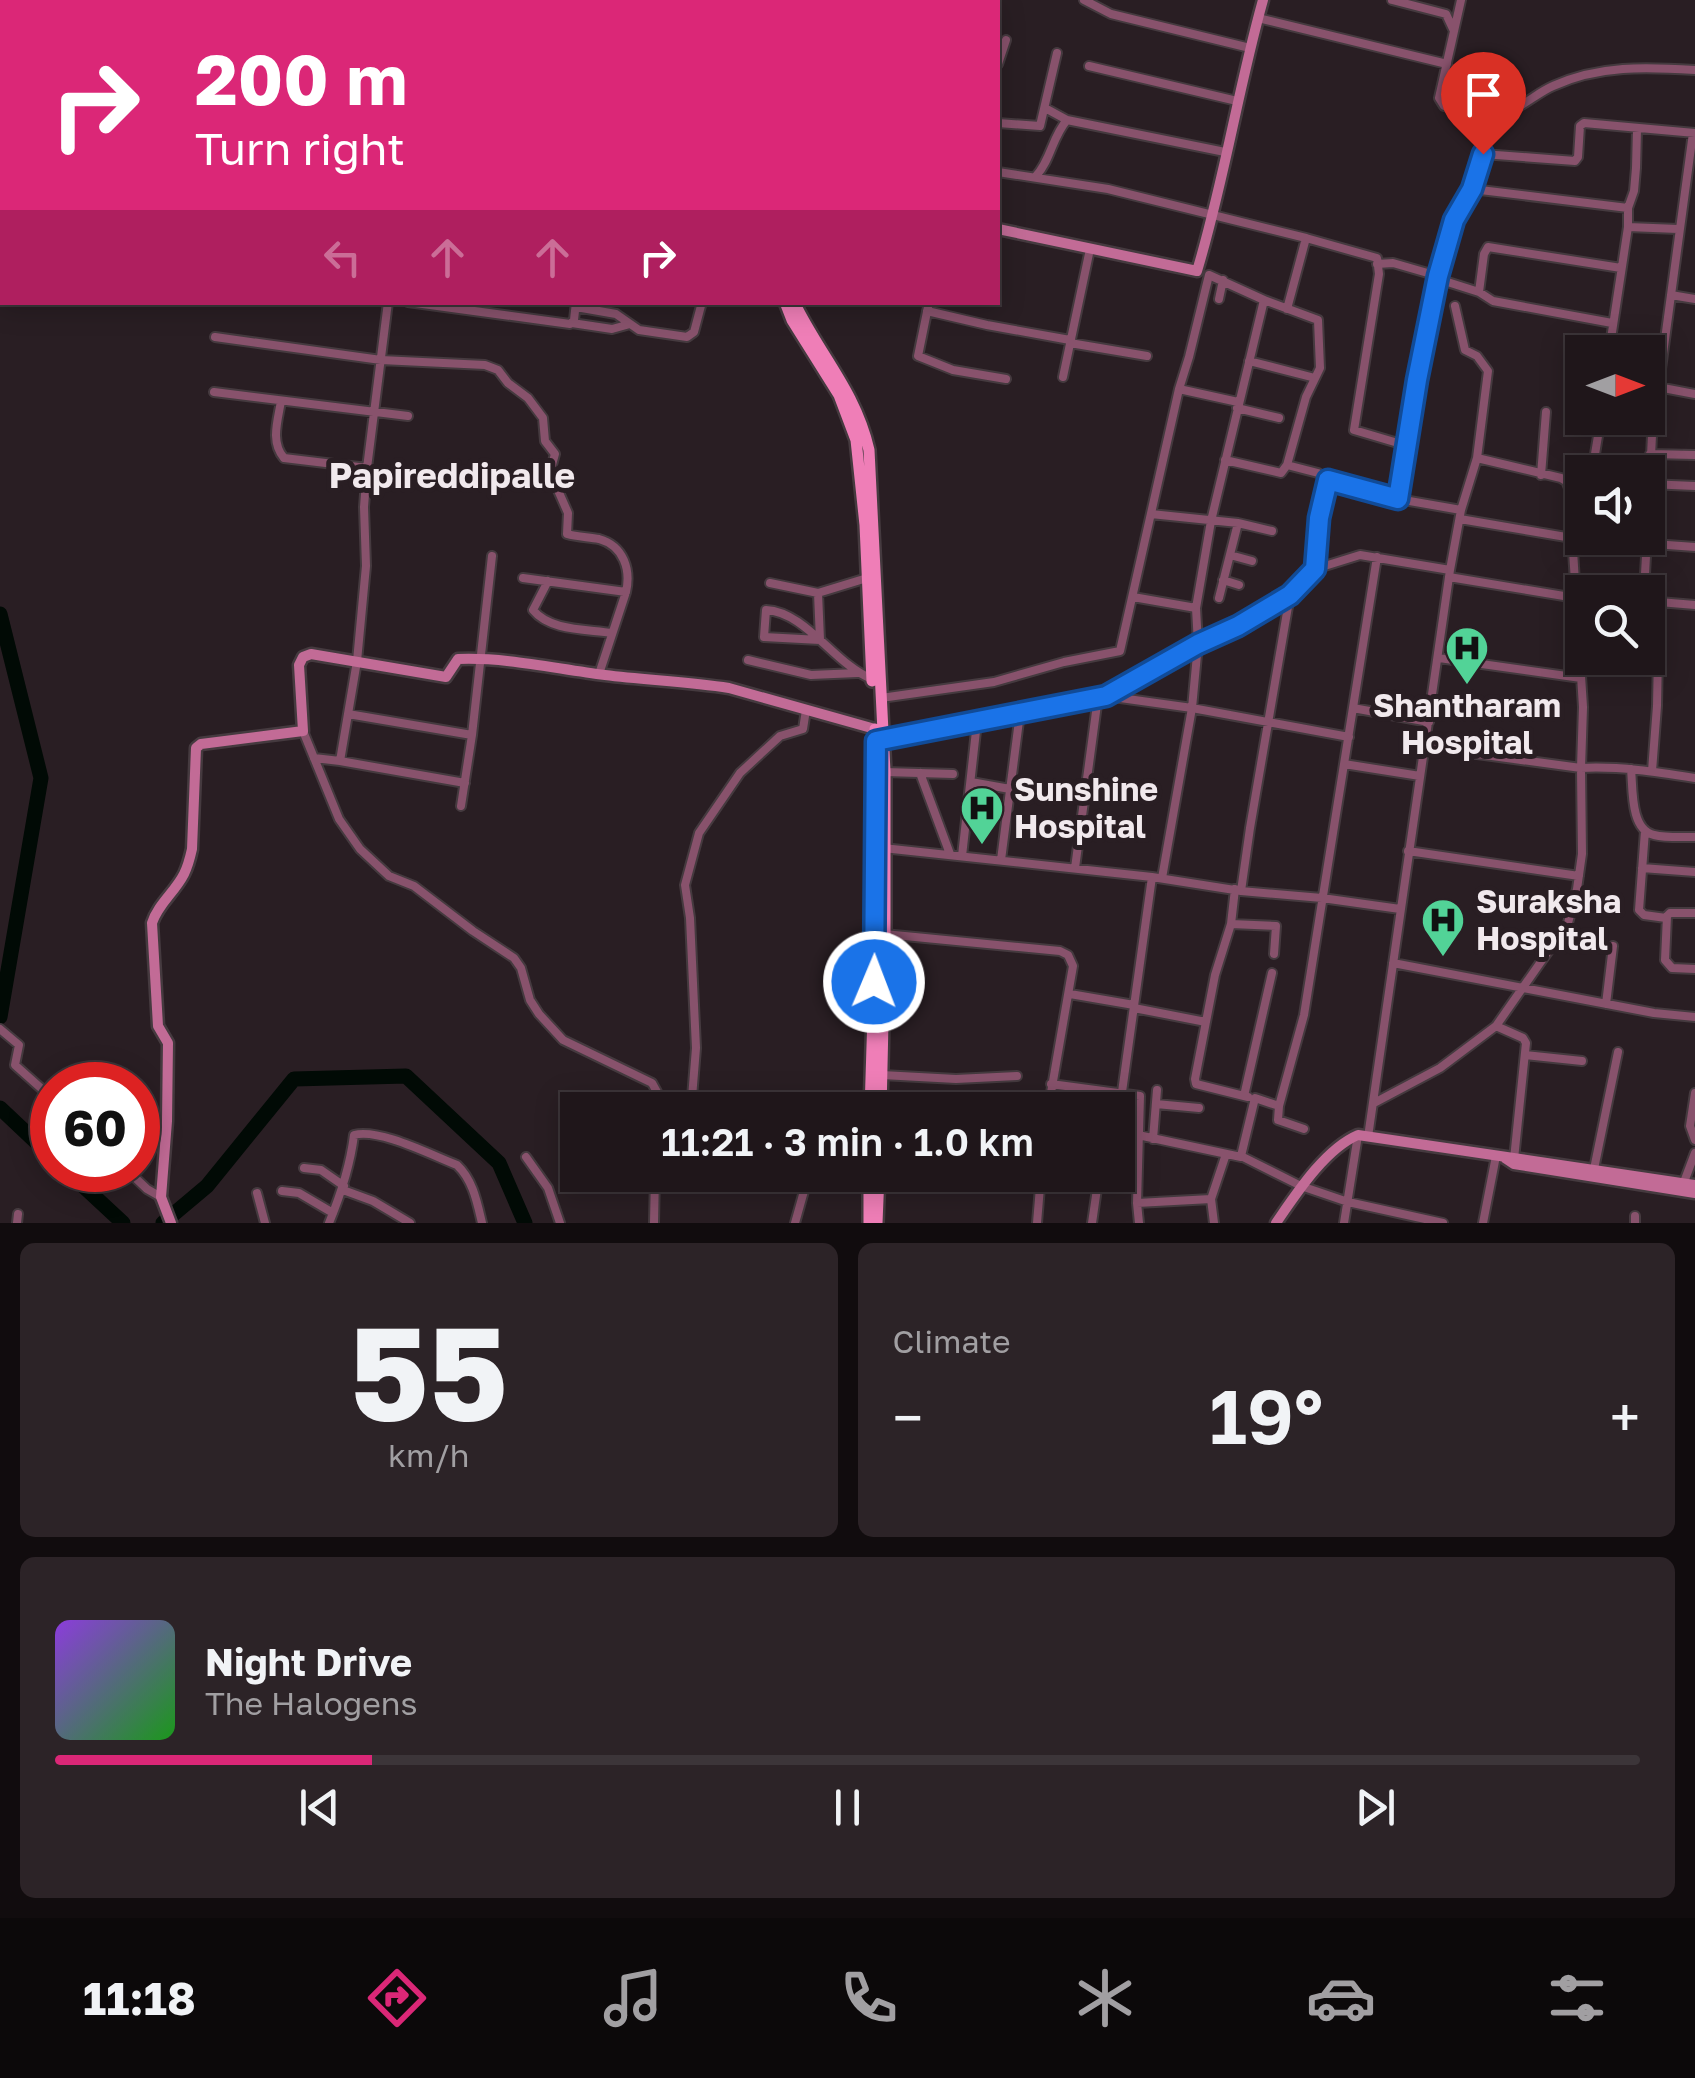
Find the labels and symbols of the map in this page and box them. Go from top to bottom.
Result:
pin [1441,52,1526,155]
north arrow [1565,335,1665,435]
district label: Papireddipalle [329,454,575,496]
hospital icon: Shantharam Hospital [1444,625,1490,686]
place label: Shantharam Hospital [1373,686,1561,761]
place label: Sunshine Hospital [1014,770,1158,845]
hospital icon: Sunshine Hospital [959,785,1005,846]
place label: Suraksha Hospital [1476,882,1621,957]
hospital icon: Suraksha Hospital [1420,897,1466,958]
position arrow [822,930,926,1034]
speed limit sign: 60 [30,1062,160,1192]

